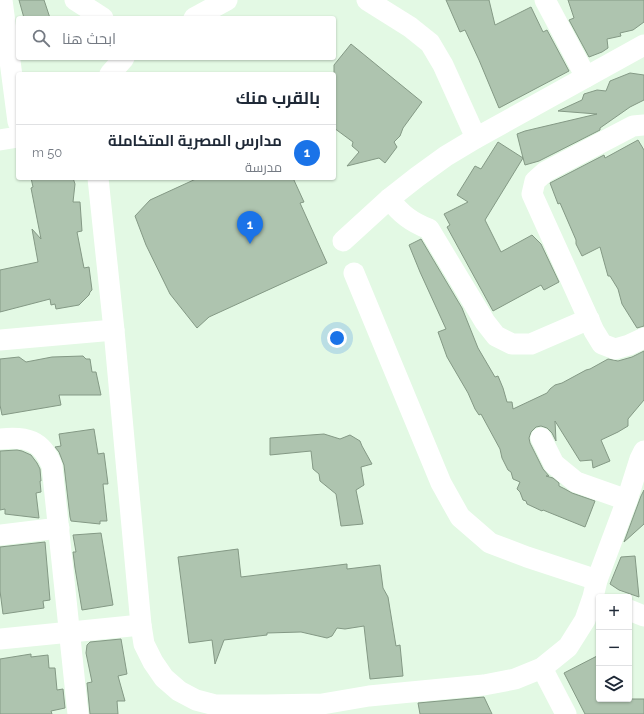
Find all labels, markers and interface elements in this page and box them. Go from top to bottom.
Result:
search box [16,16,336,60]
icon: search [30,27,52,49]
text: ابحث هنا [62,30,116,48]
text: بالقرب منك [236,88,320,108]
text: مدارس المصرية المتكاملة [108,132,282,150]
text: 50 m [32,145,62,160]
text: 1 [304,145,310,160]
text: مدرسة [245,160,282,175]
pin: 1 [237,211,263,244]
your location [327,328,347,348]
map controls [596,594,632,702]
button: + [596,594,632,630]
button: − [596,630,632,666]
button: layers [596,666,632,702]

